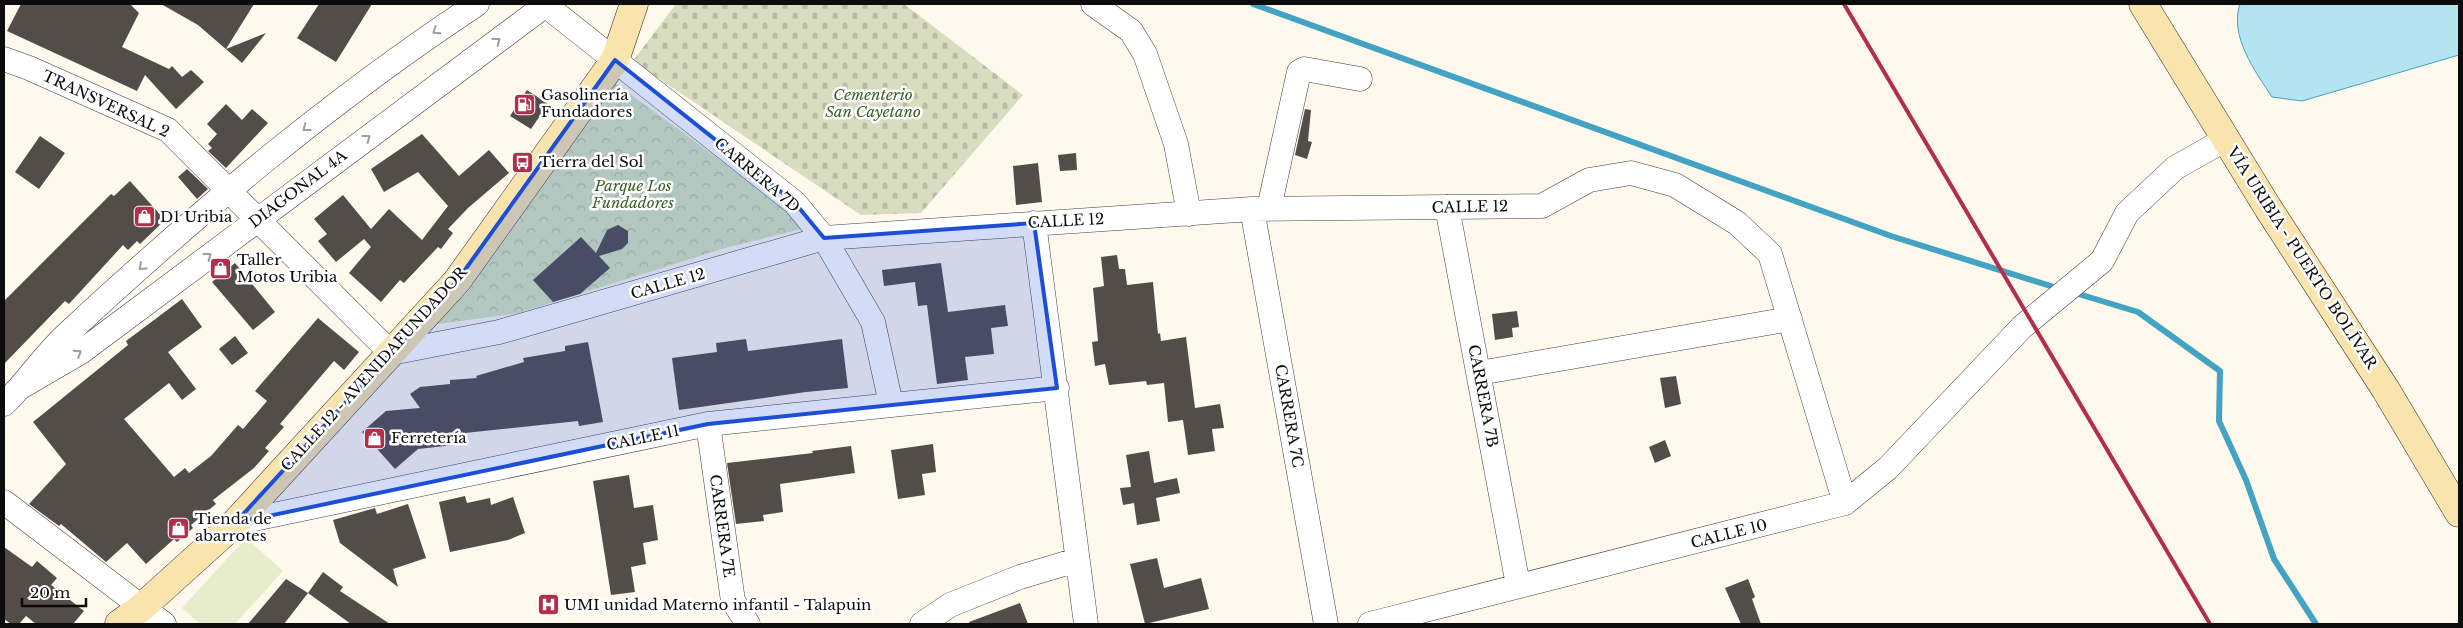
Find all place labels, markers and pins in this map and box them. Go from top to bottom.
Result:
place label: Gasolinería Fundadores [541,85,632,121]
fuel station icon: Gasolinería Fundadores [513,92,537,116]
bus stop icon: Tierra del Sol [511,150,535,174]
place label: Tierra del Sol [539,152,643,171]
shop icon: D1 Uribia [132,205,156,229]
place label: D1 Uribia [160,207,233,226]
place label: Taller Motos Uribia [237,250,338,286]
shop icon: Taller Motos Uribia [209,257,233,281]
shop icon: Ferretería [363,426,387,450]
place label: Ferretería [391,428,467,447]
place label: Tienda de abarrotes [195,509,272,545]
shop icon: Tienda de abarrotes [167,516,191,540]
hospital icon: UMI unidad Materno infantil - Talapuin [536,593,560,617]
place label: UMI unidad Materno infantil - Talapuin [564,595,871,614]

